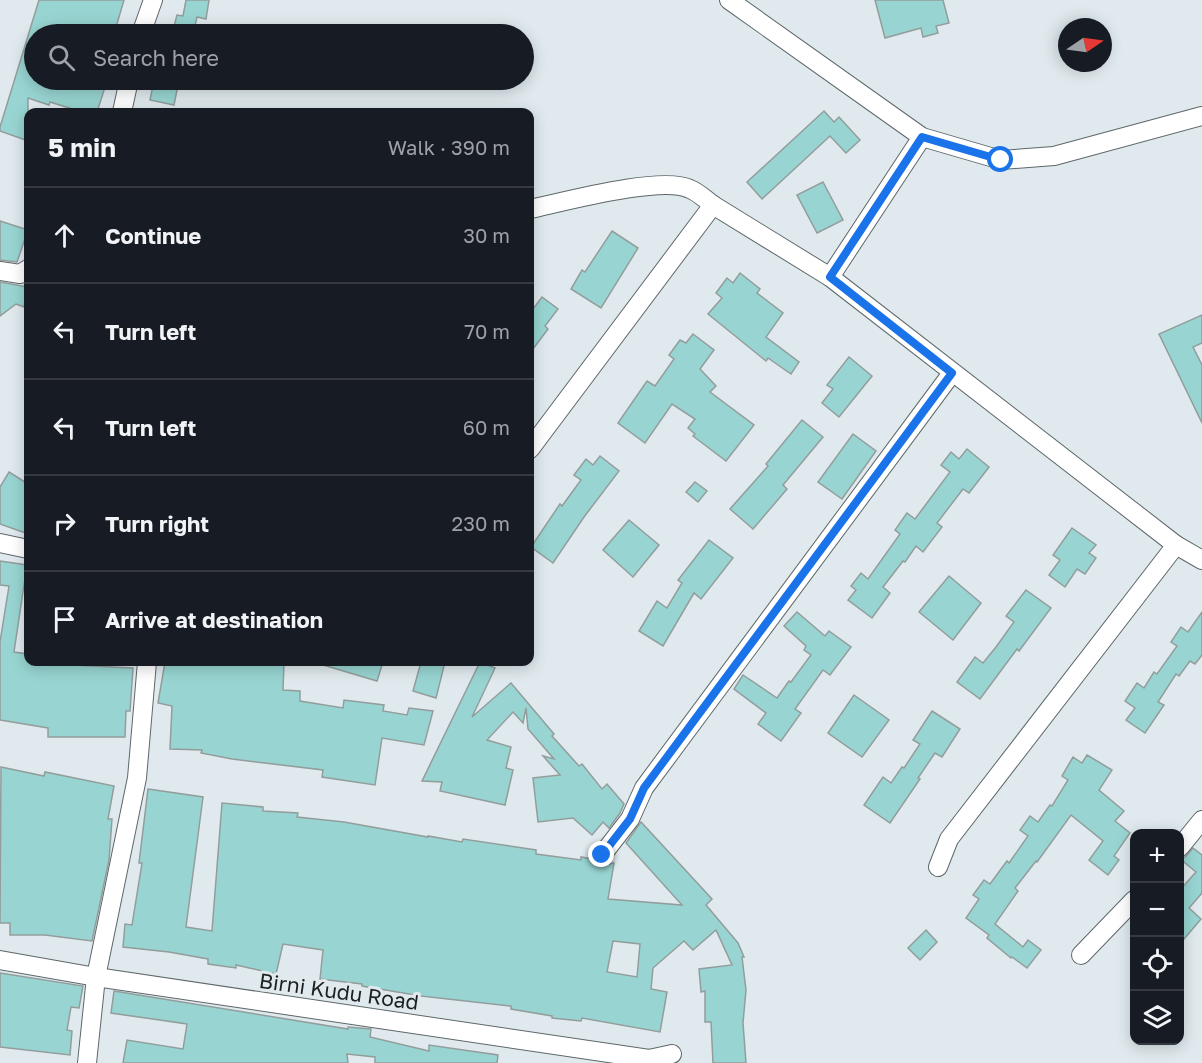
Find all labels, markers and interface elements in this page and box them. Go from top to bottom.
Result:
north arrow [1058,18,1112,72]
search box [24,24,534,90]
icon: search [45,41,78,74]
text: Search here [93,44,219,71]
text: 5 min [48,132,116,163]
text: Walk · 390 m [388,135,510,159]
route start [987,146,1013,172]
icon: ahead [48,219,81,252]
text: Continue [105,222,201,249]
text: 30 m [463,223,510,247]
icon: left [48,315,81,348]
text: Turn left [105,318,196,345]
text: 70 m [464,319,510,343]
icon: left [48,411,81,444]
text: Turn left [105,414,196,441]
text: 60 m [463,415,510,439]
icon: right [48,507,81,540]
text: Turn right [105,510,209,537]
text: 230 m [452,511,510,535]
icon: arrive [48,603,81,636]
text: Arrive at destination [105,606,323,633]
map controls [1130,829,1184,1045]
button: + [1130,829,1184,883]
route end [588,841,614,867]
button: − [1130,883,1184,937]
button: locate [1130,937,1184,991]
street label: Birni Kudu Road [258,967,420,1015]
button: layers [1130,991,1184,1045]

